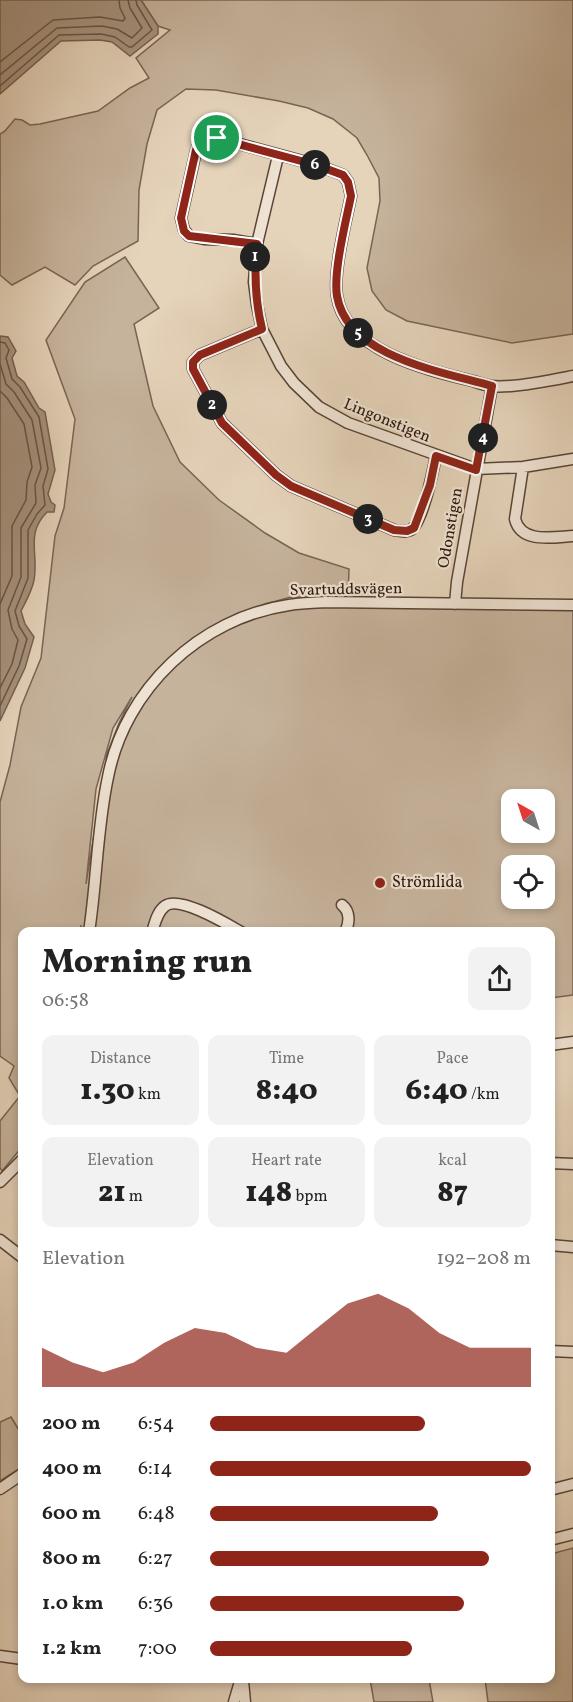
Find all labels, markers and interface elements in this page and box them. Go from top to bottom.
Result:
pin [191,112,242,163]
icon: arrive [200,121,233,154]
pin: 6 [300,150,330,180]
text: 6 [311,154,319,176]
pin: 1 [240,242,270,272]
text: 1 [252,246,258,268]
pin: 5 [343,318,373,348]
text: 5 [354,322,362,344]
pin: 2 [197,390,227,420]
text: 2 [208,394,216,416]
street label: Lingonstigen [340,394,434,448]
pin: 4 [468,423,498,453]
text: 4 [478,427,488,449]
street label: Odonstigen [433,486,469,570]
pin: 3 [353,504,383,534]
text: 3 [364,508,372,530]
street label: Svartuddsvägen [289,578,403,602]
north arrow [501,789,555,843]
map controls [501,789,555,909]
button: locate [501,855,555,909]
place label: Strömlida [392,872,462,894]
marker: Strömlida [373,876,387,890]
text: Morning run [42,941,252,987]
button: share [468,947,531,1010]
text: 06:58 [42,987,89,1015]
text: Distance [90,1048,151,1070]
text: Time [269,1048,304,1070]
text: Pace [436,1048,469,1070]
text: 1.30 [80,1070,135,1112]
text: 8:40 [255,1070,318,1112]
text: 6:40 [405,1070,468,1112]
text: km [135,1084,161,1106]
text: /km [468,1084,500,1106]
text: Elevation [87,1150,154,1172]
text: Heart rate [251,1150,322,1172]
text: kcal [438,1150,467,1172]
text: 21 [98,1172,126,1214]
text: 148 [245,1172,292,1214]
text: 87 [437,1172,468,1214]
text: m [126,1186,143,1208]
text: bpm [292,1186,328,1208]
text: Elevation [42,1245,125,1273]
text: 192–208 m [436,1245,531,1273]
text: 200 m [42,1410,100,1438]
text: 6:54 [138,1410,174,1438]
text: 400 m [42,1455,102,1483]
text: 6:14 [138,1455,173,1483]
text: 600 m [42,1500,101,1528]
text: 6:48 [138,1500,175,1528]
text: 800 m [42,1545,101,1573]
text: 6:27 [138,1545,173,1573]
text: 1.0 km [42,1590,104,1618]
text: 6:36 [138,1590,173,1618]
text: 1.2 km [42,1635,102,1663]
text: 7:00 [138,1635,177,1663]

